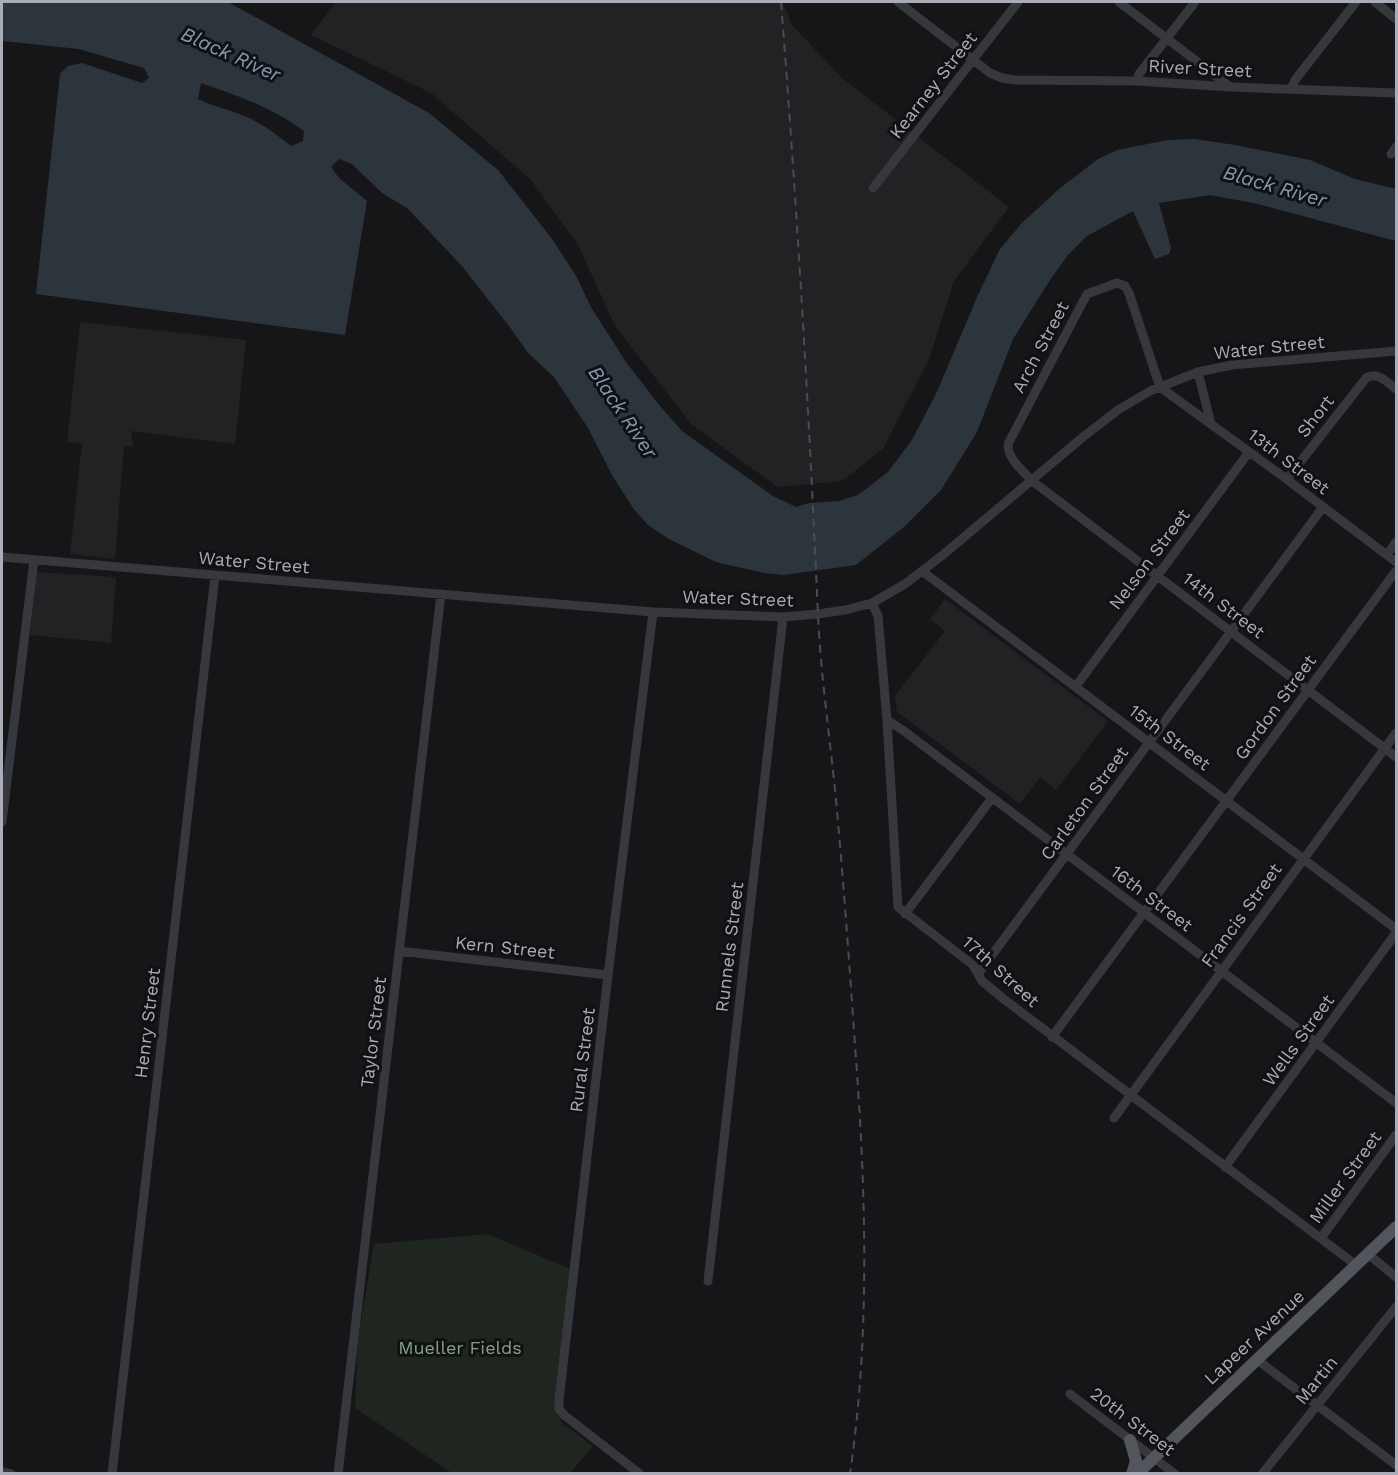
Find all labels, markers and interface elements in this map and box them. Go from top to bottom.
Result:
water label: Black River [178,21,286,87]
street label: Kearney Street [885,27,981,142]
street label: River Street [1148,55,1253,81]
water label: Black River [1221,160,1331,213]
street label: Arch Street [1007,297,1073,396]
street label: Water Street [1212,331,1326,363]
water label: Black River [583,361,663,464]
street label: Short [1292,390,1338,441]
street label: 13th Street [1244,424,1334,499]
street label: Nelson Street [1104,504,1194,614]
street label: Water Street [198,547,311,577]
street label: 14th Street [1179,567,1269,643]
street label: Water Street [682,586,795,610]
street label: Gordon Street [1230,650,1320,764]
street label: 15th Street [1125,700,1215,775]
street label: Carleton Street [1036,742,1133,864]
street label: Francis Street [1196,859,1286,971]
street label: 16th Street [1107,860,1197,936]
street label: Runnels Street [711,880,747,1013]
street label: Kern Street [454,931,556,963]
street label: 17th Street [958,931,1044,1011]
street label: Henry Street [130,966,164,1079]
street label: Taylor Street [356,975,390,1089]
street label: Wells Street [1258,990,1338,1090]
street label: Rural Street [565,1006,599,1114]
street label: Miller Street [1305,1126,1386,1227]
street label: Lapeer Avenue [1200,1285,1308,1389]
park label: Mueller Fields [398,1337,522,1358]
street label: Martin [1290,1352,1342,1408]
street label: 20th Street [1086,1382,1180,1460]

